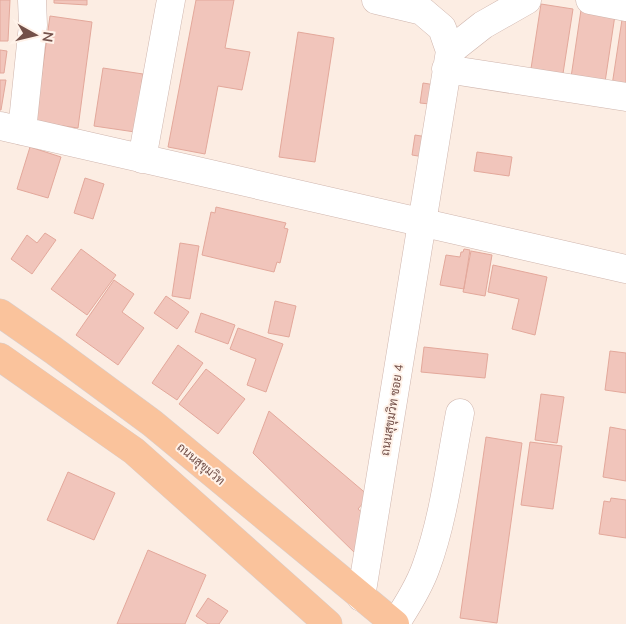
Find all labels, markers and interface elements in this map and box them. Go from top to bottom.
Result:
north arrow [10,10,60,60]
text: N [37,30,58,43]
street label: ถนนสุขุมวิท ซอย 4 [377,363,408,457]
street label: ถนนสุขุมวิท [173,439,228,489]

